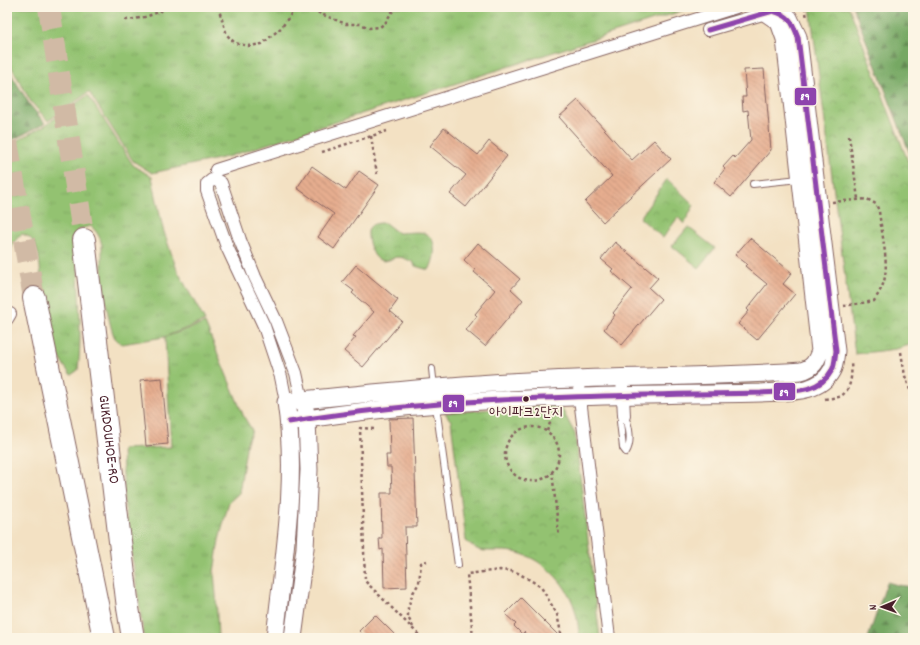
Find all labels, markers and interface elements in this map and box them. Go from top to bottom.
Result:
line badge: 89 [794,87,817,106]
text: 89 [800,90,810,106]
line badge: 89 [773,382,796,401]
text: 89 [779,386,789,402]
street label: GUKDOUHOE-RO [92,394,124,485]
line badge: 89 [442,394,465,413]
marker: 아이파크2단지 [521,394,531,404]
text: 89 [448,397,458,413]
place label: 아이파크2단지 [489,403,563,423]
north arrow [862,587,902,627]
text: N [866,604,882,610]

